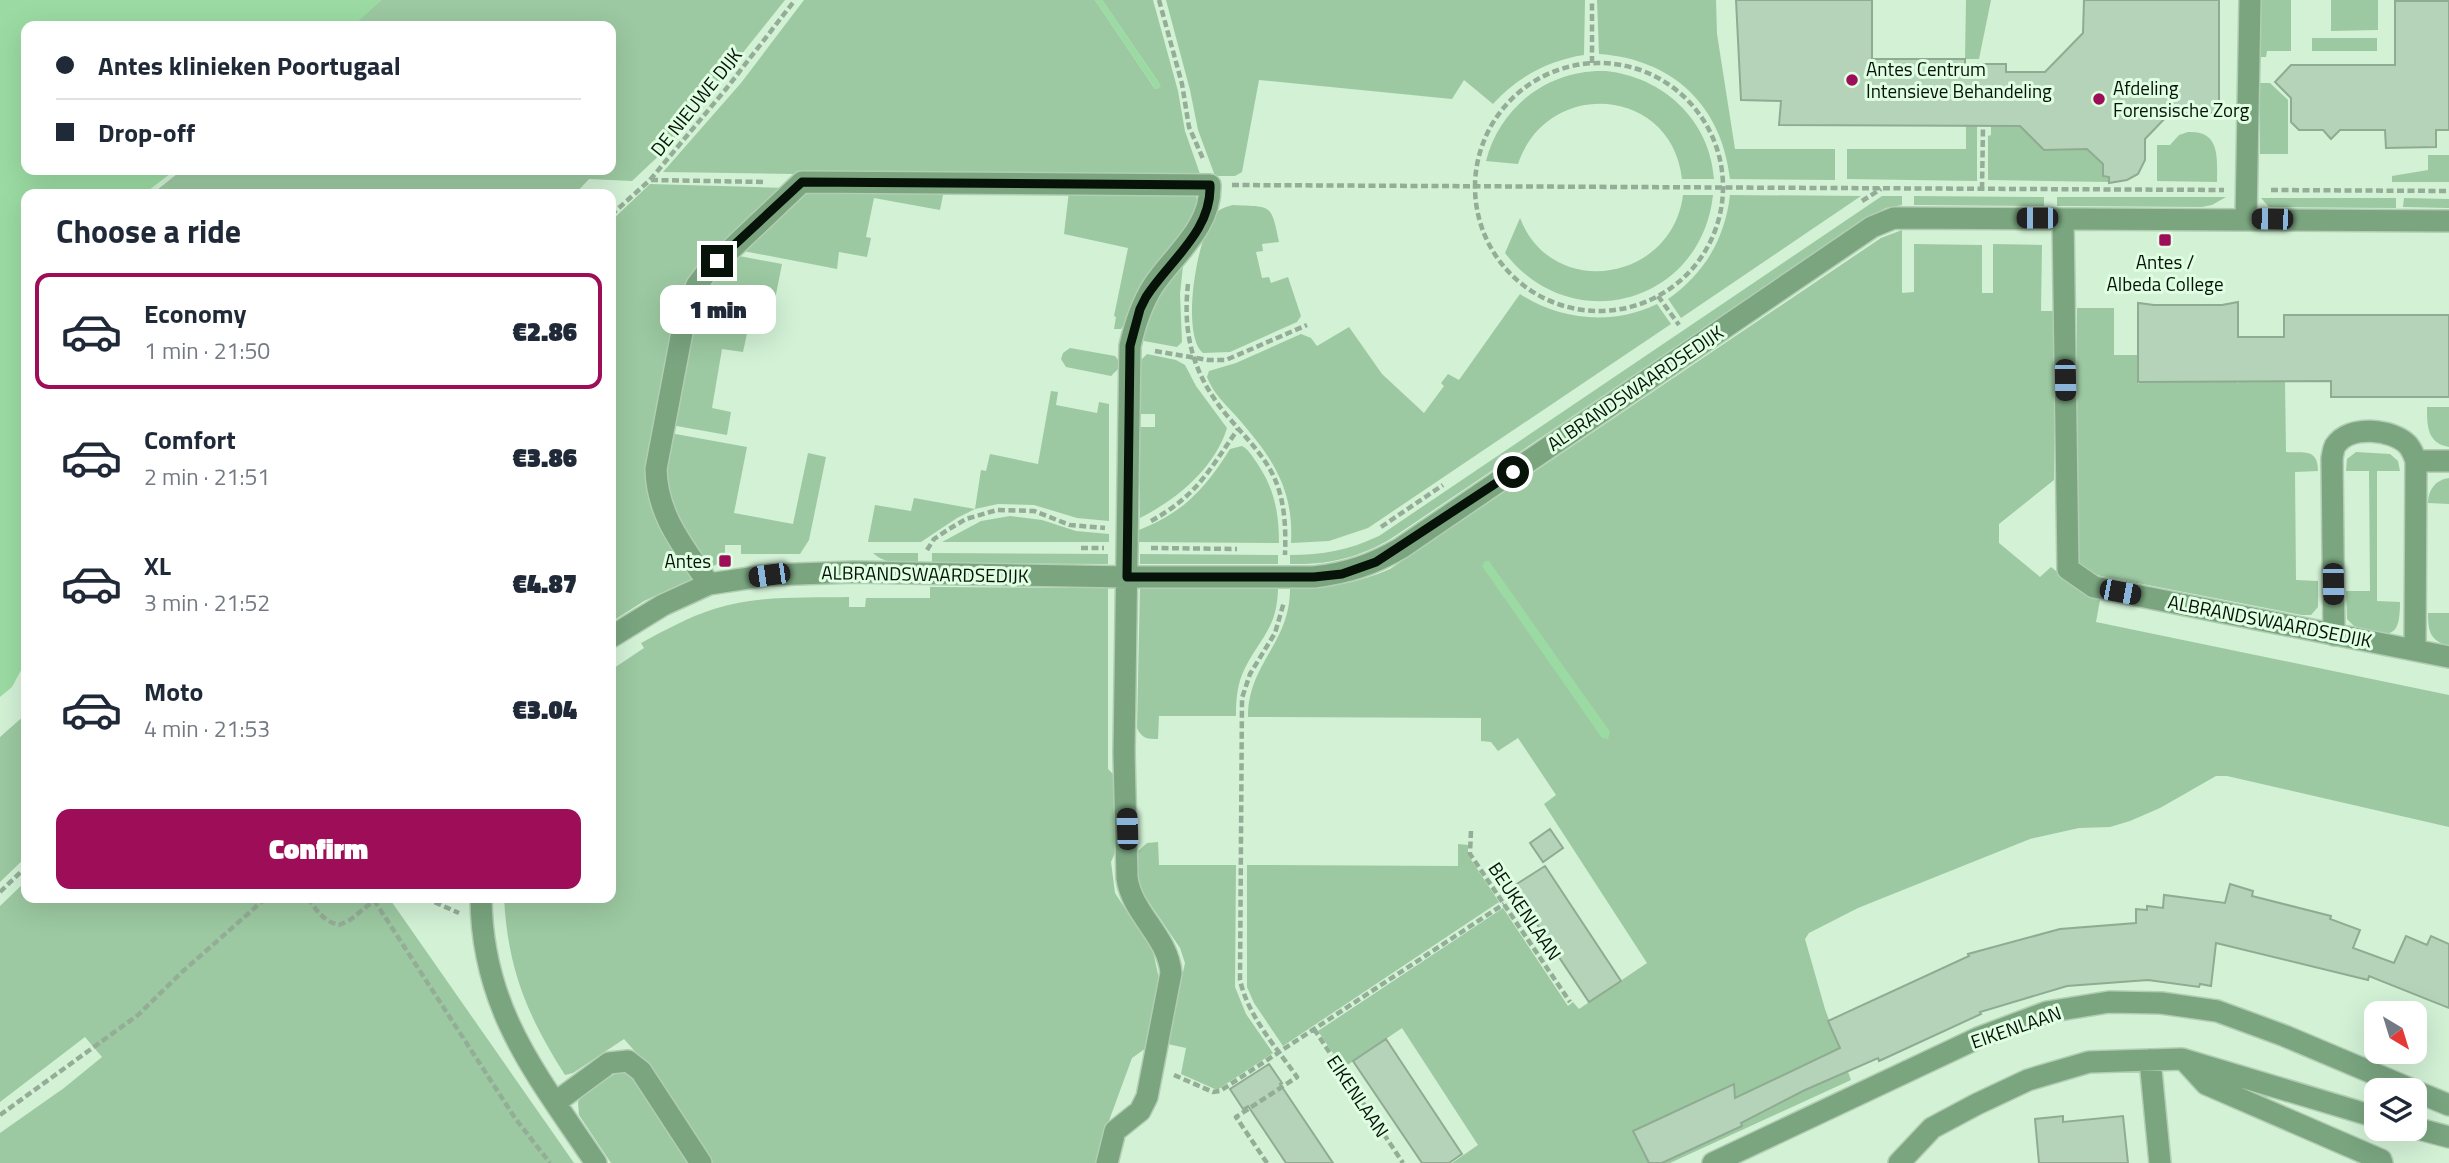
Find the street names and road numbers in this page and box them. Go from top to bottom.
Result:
street label: DE NIEUWE DIJK [643,41,748,162]
street label: ALBRANDSWAARDSEDIJK [1541,317,1729,458]
street label: ALBRANDSWAARDSEDIJK [821,557,1029,590]
street label: ALBRANDSWAARDSEDIJK [2166,586,2375,655]
street label: BEUKENLAAN [1482,856,1569,966]
street label: EIKENLAAN [1967,998,2065,1056]
street label: EIKENLAAN [1320,1049,1397,1143]

